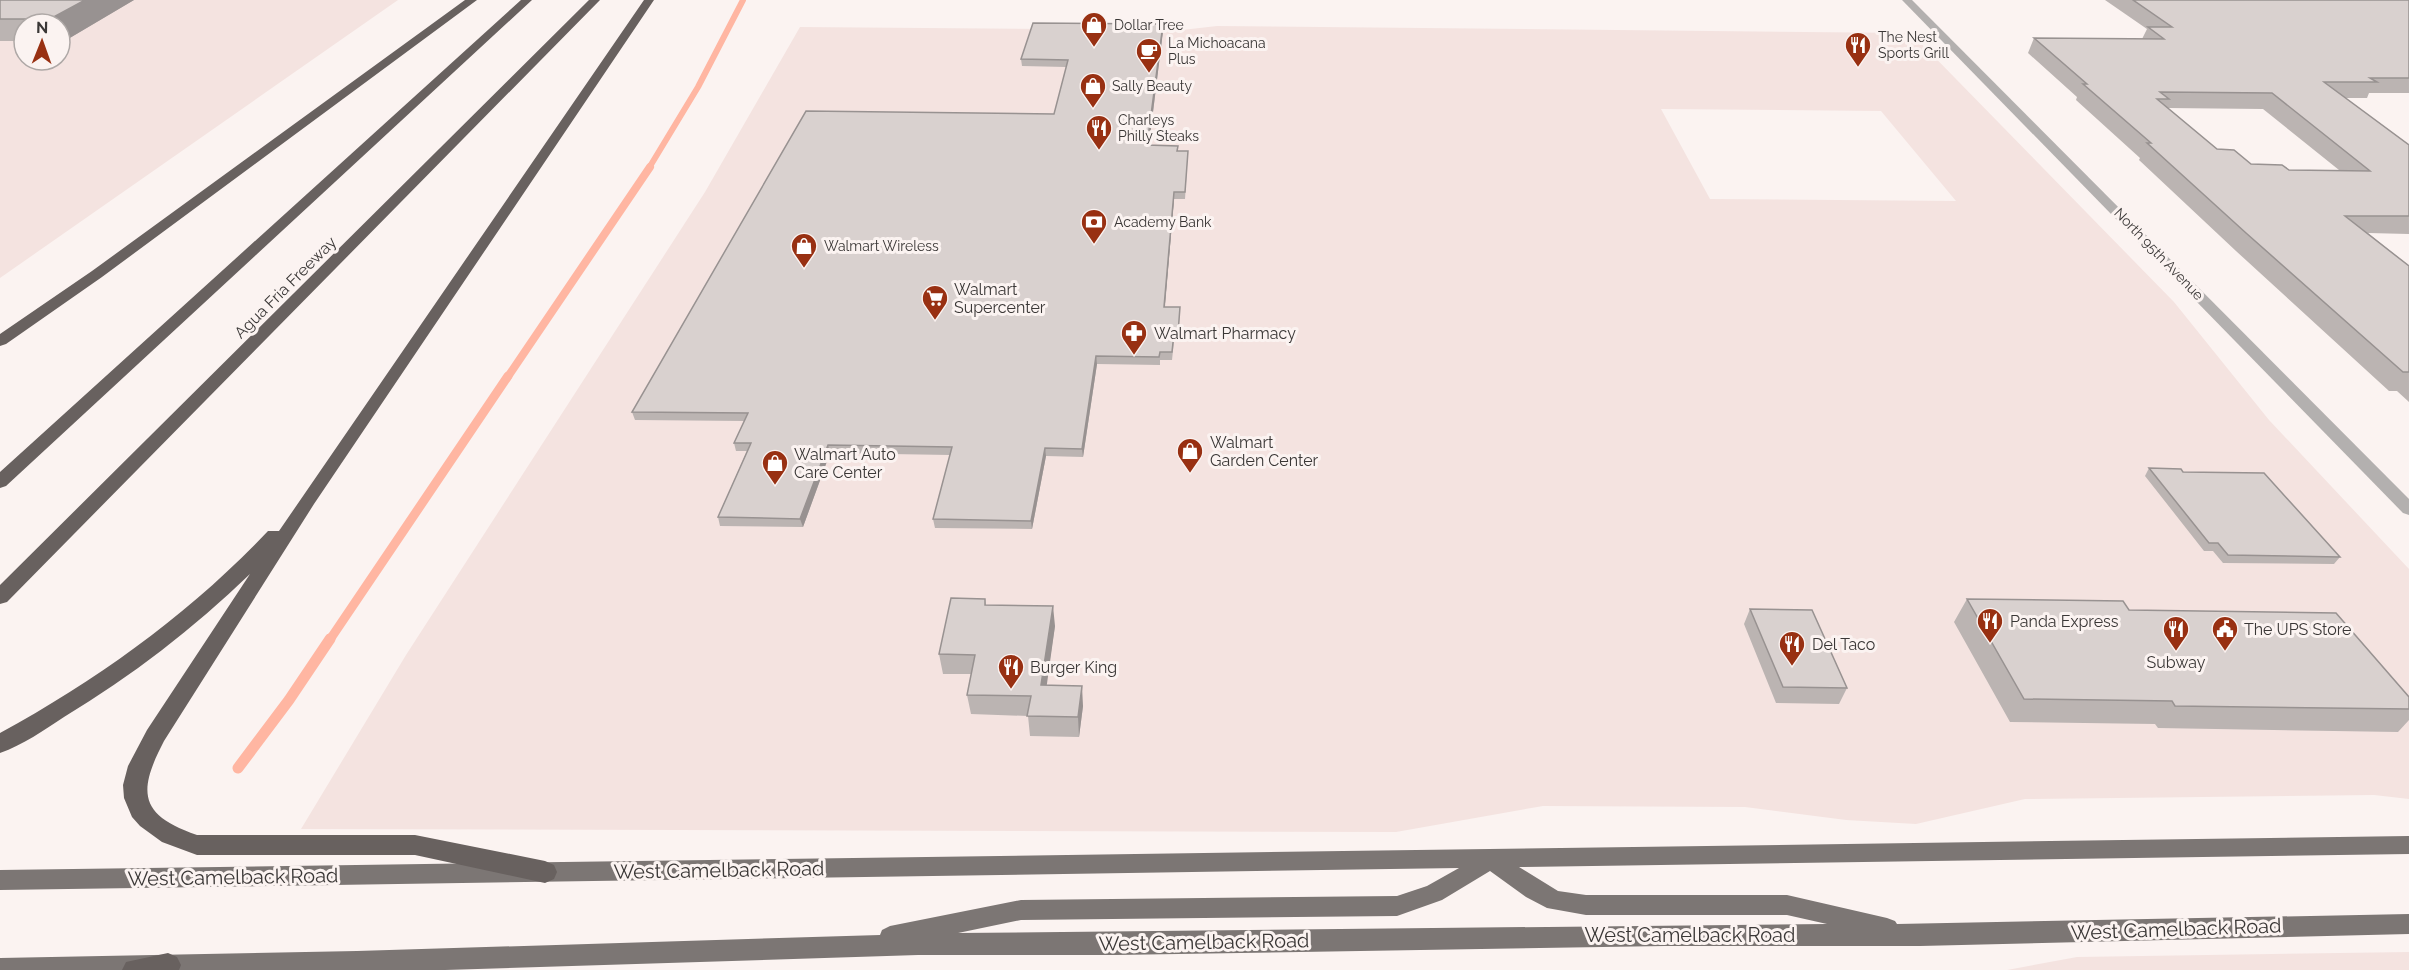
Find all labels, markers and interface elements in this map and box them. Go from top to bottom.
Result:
shop icon: Dollar Tree [1079,10,1109,48]
north arrow [12,12,72,72]
place label: Dollar Tree [1114,17,1184,33]
text: N [36,18,49,37]
place label: The Nest Sports Grill [1878,29,1949,61]
restaurant icon: The Nest Sports Grill [1843,30,1873,68]
place label: La Michoacana Plus [1168,35,1266,67]
cafe icon: La Michoacana Plus [1134,36,1164,74]
shop icon: Sally Beauty [1078,71,1108,109]
place label: Sally Beauty [1112,78,1192,94]
place label: Charleys Philly Steaks [1118,112,1199,144]
restaurant icon: Charleys Philly Steaks [1084,113,1114,151]
street label: North 95th Avenue [2111,205,2207,303]
bank icon: Academy Bank [1079,207,1109,245]
place label: Academy Bank [1114,214,1212,230]
shop icon: Walmart Wireless [789,231,819,269]
street label: Agua Fria Freeway [230,232,340,342]
place label: Walmart Wireless [824,238,939,254]
place label: Walmart Supercenter [954,280,1046,317]
supermarket icon: Walmart Supercenter [920,283,950,321]
pharmacy icon: Walmart Pharmacy [1119,318,1149,356]
place label: Walmart Pharmacy [1154,324,1296,343]
place label: Walmart Garden Center [1210,433,1319,470]
shop icon: Walmart Garden Center [1175,436,1205,474]
place label: Walmart Auto Care Center [794,445,896,482]
shop icon: Walmart Auto Care Center [760,448,790,486]
restaurant icon: Panda Express [1975,606,2005,644]
place label: Panda Express [2010,612,2119,631]
restaurant icon: Subway [2161,614,2191,652]
public building icon: The UPS Store [2210,614,2240,652]
place label: The UPS Store [2244,620,2351,639]
restaurant icon: Del Taco [1777,629,1807,667]
place label: Del Taco [1812,635,1875,654]
restaurant icon: Burger King [996,652,1026,690]
place label: Subway [2147,653,2206,672]
place label: Burger King [1030,658,1117,677]
street label: West Camelback Road [613,856,825,884]
street label: West Camelback Road [127,863,339,891]
street label: West Camelback Road [2070,913,2282,945]
street label: West Camelback Road [1585,923,1795,947]
street label: West Camelback Road [1098,928,1310,956]

